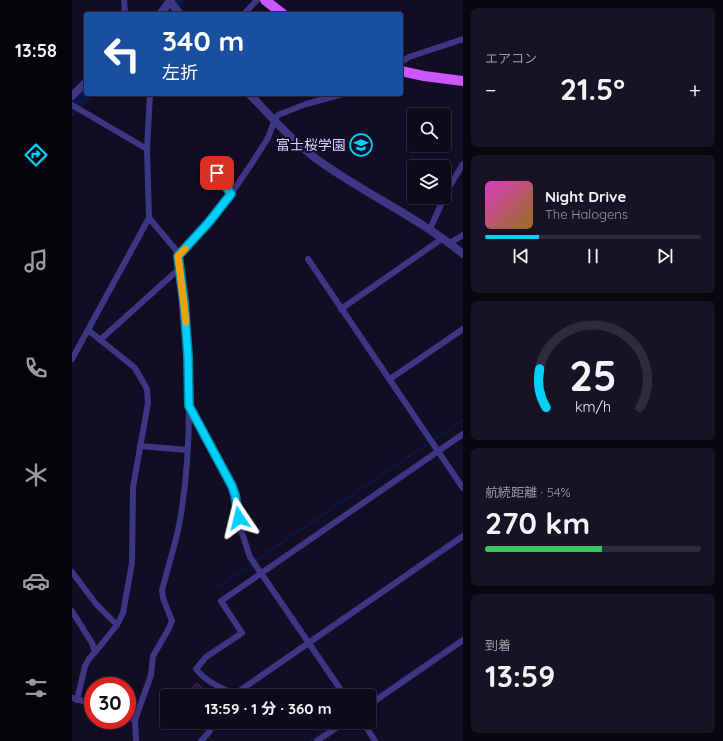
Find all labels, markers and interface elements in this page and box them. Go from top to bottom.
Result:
text: 340 m [162,23,244,58]
icon: left [96,28,148,80]
text: 13:58 [15,39,57,62]
text: エアコン [485,50,537,66]
text: 左折 [162,61,198,84]
text: 21.5° [560,70,625,108]
text: − [485,76,496,104]
text: + [689,76,701,104]
map controls [407,108,451,204]
button: search [407,108,451,152]
school or university icon: 富士桜学園 [348,132,374,158]
place label: 富士桜学園 [276,136,346,154]
icon: directions [22,141,50,169]
pin [200,156,234,190]
button: layers [407,160,451,204]
icon: arrive [206,162,228,184]
text: Night Drive [545,187,626,206]
text: The Halogens [545,206,628,222]
icon: previous [510,245,532,267]
icon: pause [582,245,604,267]
icon: next [654,245,676,267]
icon: music [22,247,50,275]
text: 25 [569,349,617,401]
icon: phone [22,354,50,382]
text: km/h [575,398,611,416]
icon: climate [22,461,50,489]
text: 航続距離 · 54% [485,484,571,500]
position arrow [218,497,260,539]
text: 270 km [485,504,590,542]
icon: car [22,567,50,595]
text: 到着 [485,637,511,653]
text: 13:59 [485,657,555,695]
icon: filters [22,674,50,702]
speed limit sign: 30 [84,677,136,729]
text: 13:59 · 1 分 · 360 m [204,699,332,718]

